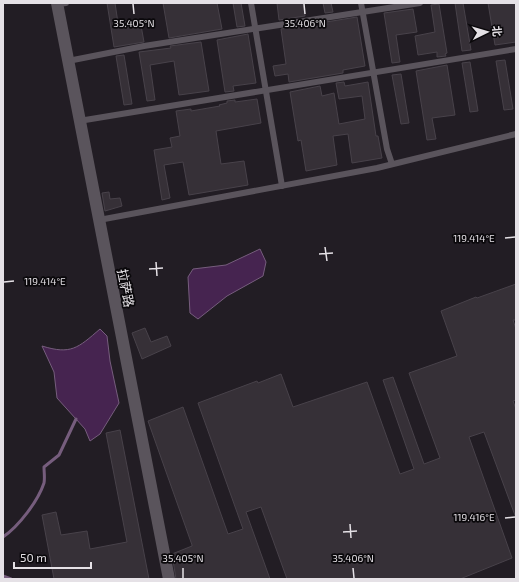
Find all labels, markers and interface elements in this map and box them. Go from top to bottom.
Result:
north arrow [467,12,507,52]
text: 35.405°N [113,17,155,29]
text: 35.406°N [284,17,326,29]
text: 北 [491,25,504,37]
text: 119.414°E [453,232,495,244]
street label: 拉萨路 [114,267,138,309]
text: 119.414°E [24,275,66,287]
text: 119.416°E [454,511,495,523]
scale bar [14,544,91,570]
text: 50 m [20,550,47,564]
text: 35.405°N [162,552,204,564]
text: 35.406°N [332,552,374,564]

